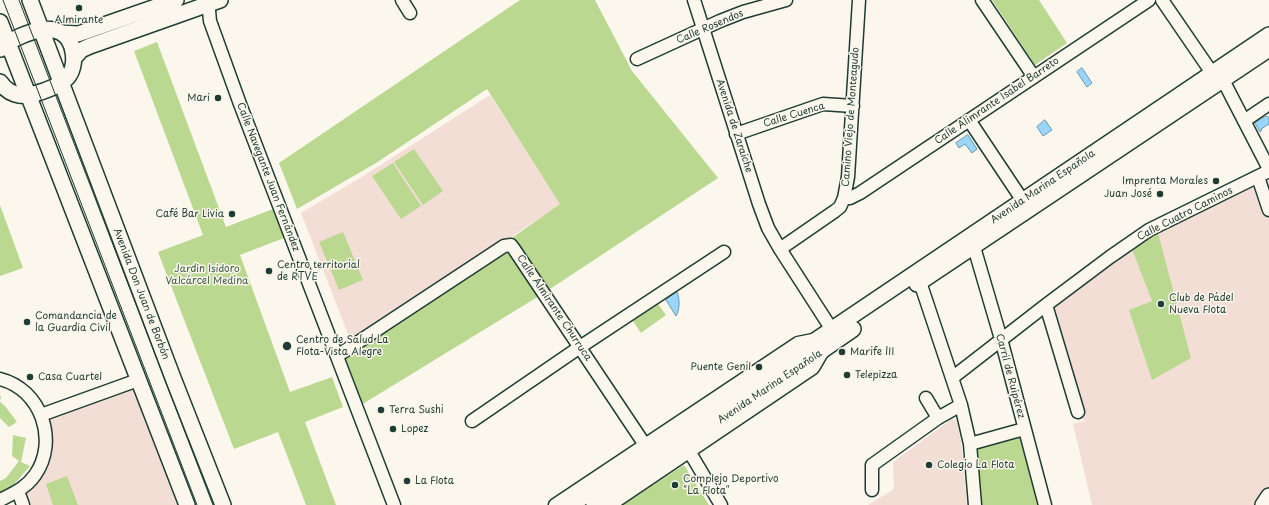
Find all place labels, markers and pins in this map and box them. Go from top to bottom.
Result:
marker: Almirante [74,3,84,13]
place label: Almirante [55,14,103,26]
place label: Mari [187,92,210,104]
marker: Mari [213,93,223,103]
place label: Imprenta Morales [1122,175,1208,187]
marker: Imprenta Morales [1211,176,1221,186]
place label: Juan José [1104,188,1152,200]
marker: Juan José [1155,189,1165,199]
place label: Café Bar Livia [156,208,224,220]
marker: Café Bar Livia [227,209,237,219]
place label: Centro territorial de RTVE [277,259,360,282]
marker: Centro territorial de RTVE [264,266,274,276]
place label: Club de Pádel Nueva Flota [1169,292,1233,316]
marker: Club de Pádel Nueva Flota [1156,299,1166,309]
place label: Comandancia de la Guardia Civil [35,310,117,334]
marker: Comandancia de la Guardia Civil [22,317,32,327]
place label: Centro de Salud La Flota-Vista Alegre [296,334,389,358]
marker: Centro de Salud La Flota-Vista Alegre [281,340,293,352]
place label: Marife III [850,346,894,358]
marker: Marife III [837,347,847,357]
place label: Puente Genil [691,361,751,373]
marker: Puente Genil [754,362,764,372]
place label: Telepizza [855,369,897,381]
marker: Telepizza [842,370,852,380]
place label: Casa Cuartel [38,371,102,383]
marker: Casa Cuartel [25,372,35,382]
place label: Terra Sushi [389,404,444,416]
marker: Terra Sushi [376,405,386,415]
place label: Lopez [401,423,428,435]
marker: Lopez [388,424,398,434]
place label: Colegio La Flota [937,459,1014,471]
marker: Colegio La Flota [924,460,934,470]
place label: Complejo Deportivo "La Flota" [683,473,778,496]
place label: La Flota [415,475,454,487]
marker: La Flota [402,476,412,486]
marker: Complejo Deportivo "La Flota" [670,480,680,490]

